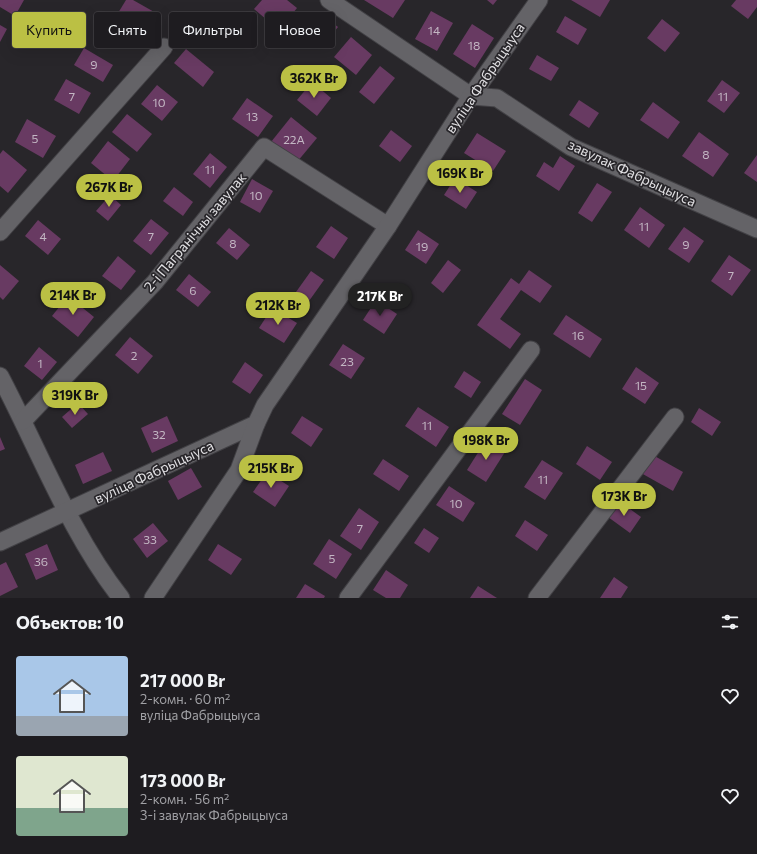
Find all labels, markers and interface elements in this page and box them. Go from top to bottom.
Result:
chip: Купить [12,12,86,48]
chip: Снять [94,12,161,48]
chip: Фильтры [169,12,257,48]
chip: Новое [265,12,335,48]
street label: вуліца Фабрыцыуса [441,19,528,136]
house number: 14 [428,23,440,37]
house number: 18 [468,38,480,52]
house number: 9 [90,57,98,71]
pin: 362K Br [277,65,351,99]
text: 362K Br [290,70,338,86]
house number: 7 [69,89,75,103]
house number: 11 [718,89,728,103]
house number: 10 [153,95,166,109]
house number: 13 [246,109,258,123]
house number: 5 [32,131,39,145]
house number: 22А [283,132,305,146]
street label: завулак Фабрыцыуса [566,135,699,210]
house number: 8 [702,147,710,161]
pin: 169K Br [423,160,497,194]
house number: 11 [205,162,215,176]
text: 169K Br [436,165,484,181]
street label: 2-і Пагранічны завулак [140,168,250,295]
pin: 267K Br [72,174,146,208]
text: 267K Br [85,179,133,195]
house number: 10 [250,188,263,202]
house number: 11 [639,219,649,233]
house number: 4 [39,229,47,243]
house number: 7 [148,229,154,243]
house number: 8 [229,236,237,250]
house number: 9 [682,237,690,251]
house number: 19 [416,239,428,253]
house number: 7 [728,268,734,282]
pin: 214K Br [36,282,110,316]
house number: 6 [189,283,197,297]
pin: 217K Br [343,283,417,317]
text: 214K Br [50,287,96,303]
text: 217K Br [357,288,403,304]
pin: 212K Br [241,292,315,326]
text: 212K Br [255,297,301,313]
house number: 16 [572,328,584,342]
house number: 2 [131,348,138,362]
house number: 23 [340,354,354,368]
house number: 1 [37,356,43,370]
house number: 15 [635,378,647,392]
pin: 319K Br [38,382,112,416]
text: 319K Br [51,387,99,403]
house number: 11 [422,418,432,432]
house number: 32 [152,427,166,441]
pin: 198K Br [449,427,523,461]
text: 198K Br [462,432,510,448]
street label: вуліца Фабрыцыуса [92,436,216,507]
pin: 215K Br [234,455,308,489]
text: 215K Br [248,460,294,476]
house number: 11 [538,472,548,486]
pin: 173K Br [587,483,661,517]
text: 173K Br [601,488,647,504]
house number: 10 [450,496,463,510]
house number: 7 [357,521,363,535]
house number: 33 [143,532,157,546]
house number: 5 [329,551,336,565]
house number: 36 [34,554,48,568]
icon: filters [719,611,741,633]
text: Объектов: 10 [16,612,124,633]
text: 217 000 Br [140,670,225,691]
icon: home [48,672,96,720]
icon: heart [719,685,741,707]
text: 2-комн. · 60 m² [140,691,230,707]
text: вуліца Фабрыцыуса [140,707,260,723]
text: 173 000 Br [140,770,226,791]
icon: home [48,772,96,820]
icon: heart [719,785,741,807]
text: 2-комн. · 56 m² [140,791,229,807]
text: 3-і завулак Фабрыцыуса [140,807,288,823]

